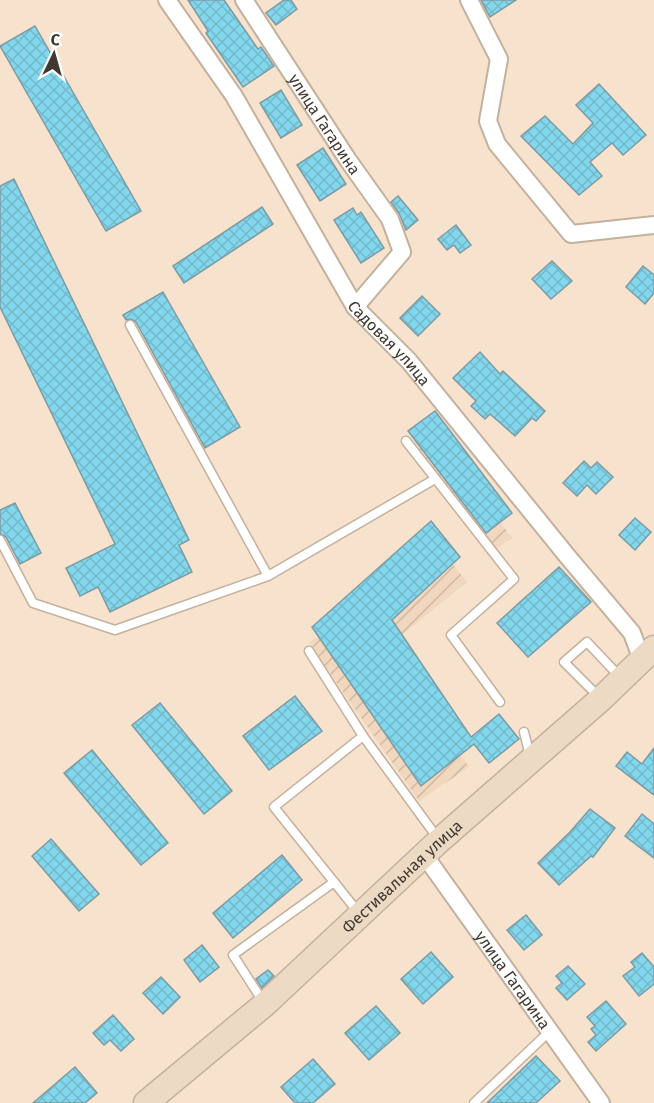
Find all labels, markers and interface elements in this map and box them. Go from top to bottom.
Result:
north arrow [24,24,84,84]
text: С [50,30,61,49]
street label: улица Гагарина [285,70,364,178]
street label: Садовая улица [343,297,434,390]
street label: Фестивальная улица [338,816,466,937]
street label: улица Гагарина [471,927,554,1033]

